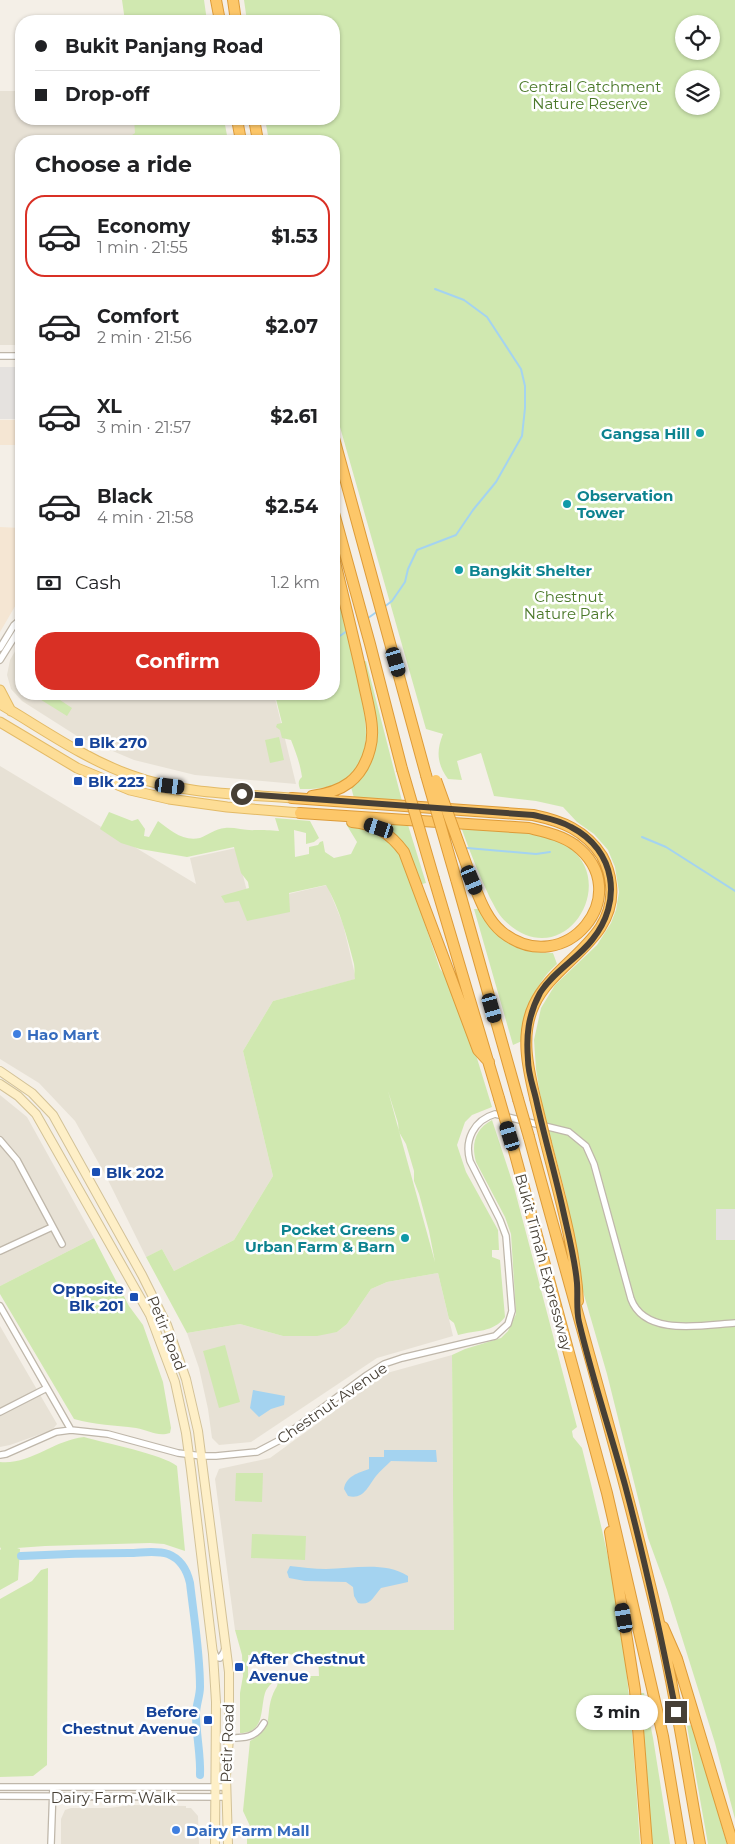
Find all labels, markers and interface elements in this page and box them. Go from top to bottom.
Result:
map controls [675,15,720,115]
button: locate [675,15,720,60]
text: Bukit Panjang Road [65,35,264,58]
button: layers [675,70,720,115]
park label: Central Catchment Nature Reserve [519,77,661,113]
text: Drop-off [65,83,149,106]
text: Choose a ride [35,151,192,178]
icon: car [37,214,82,259]
text: Economy [97,215,190,238]
text: $1.53 [271,225,318,248]
text: 1 min · 21:55 [97,238,188,257]
icon: car [37,304,82,349]
text: Comfort [97,305,179,328]
text: $2.07 [265,315,318,338]
text: 2 min · 21:56 [97,328,192,347]
icon: car [37,394,82,439]
text: XL [97,395,122,418]
text: $2.61 [270,405,318,428]
text: 3 min · 21:57 [97,418,191,437]
place label: Gangsa Hill [601,424,690,443]
marker: Gangsa Hill [694,427,706,439]
icon: car [37,484,82,529]
text: Black [97,485,153,508]
place label: Observation Tower [577,486,673,522]
text: $2.54 [265,495,318,518]
marker: Observation Tower [561,498,573,510]
text: 4 min · 21:58 [97,508,194,527]
place label: Bangkit Shelter [469,561,592,580]
marker: Bangkit Shelter [453,564,465,576]
icon: cash [35,569,63,597]
text: Cash [75,571,122,594]
text: 1.2 km [271,573,320,592]
park label: Chestnut Nature Park [524,587,614,623]
button: Confirm [35,632,320,690]
car [384,645,407,679]
place label: Blk 270 [89,733,147,752]
marker: Blk 270 [73,736,85,748]
place label: Blk 223 [88,772,145,791]
marker: Blk 223 [72,775,84,787]
car [154,777,185,795]
route start [231,783,253,805]
car [362,816,395,840]
car [459,863,484,897]
car [480,992,503,1024]
place label: Hao Mart [27,1025,100,1044]
marker: Hao Mart [11,1028,23,1040]
car [498,1119,521,1153]
place label: Blk 202 [106,1163,164,1182]
marker: Blk 202 [90,1166,102,1178]
street label: Bukit Timah Expressway [511,1171,577,1354]
place label: Pocket Greens Urban Farm & Barn [245,1220,395,1256]
marker: Pocket Greens Urban Farm & Barn [399,1232,411,1244]
place label: Opposite Blk 201 [53,1279,124,1315]
marker: Opposite Blk 201 [128,1291,140,1303]
street label: Petir Road [143,1293,191,1373]
street label: Chestnut Avenue [273,1358,391,1448]
car [614,1602,633,1634]
place label: After Chestnut Avenue [248,1649,366,1685]
marker: After Chestnut Avenue [233,1661,245,1673]
callout: 3 min [576,1694,658,1730]
route end [665,1701,687,1723]
place label: Before Chestnut Avenue [62,1702,198,1738]
street label: Petir Road [216,1703,238,1783]
text: 3 min [594,1703,640,1722]
marker: Before Chestnut Avenue [202,1714,214,1726]
street label: Dairy Farm Walk [51,1788,175,1807]
place label: Dairy Farm Mall [186,1821,309,1840]
marker: Dairy Farm Mall [170,1824,182,1836]

